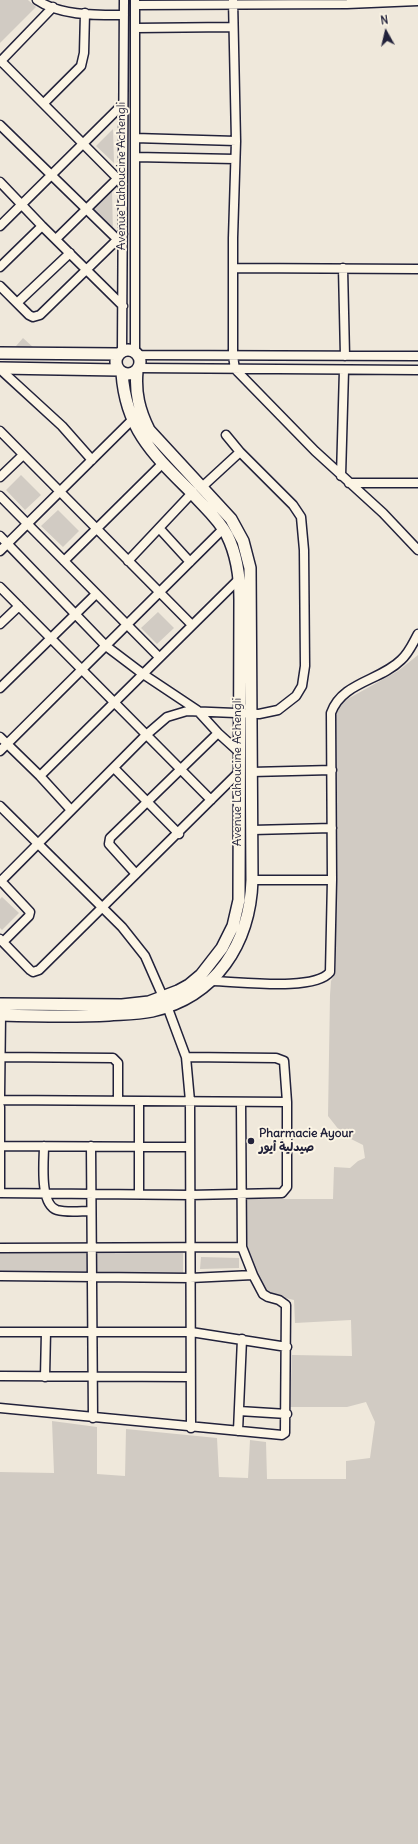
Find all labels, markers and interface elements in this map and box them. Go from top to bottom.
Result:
north arrow [366,12,406,52]
text: N [380,13,389,28]
street label: Avenue Lahoucine Achengli [115,102,129,250]
street label: Avenue Lahoucine Achengli [231,698,245,846]
place label: Pharmacie Ayour صيدلية أيور [259,1127,353,1155]
marker: Pharmacie Ayour صيدلية أيور [246,1136,256,1146]

